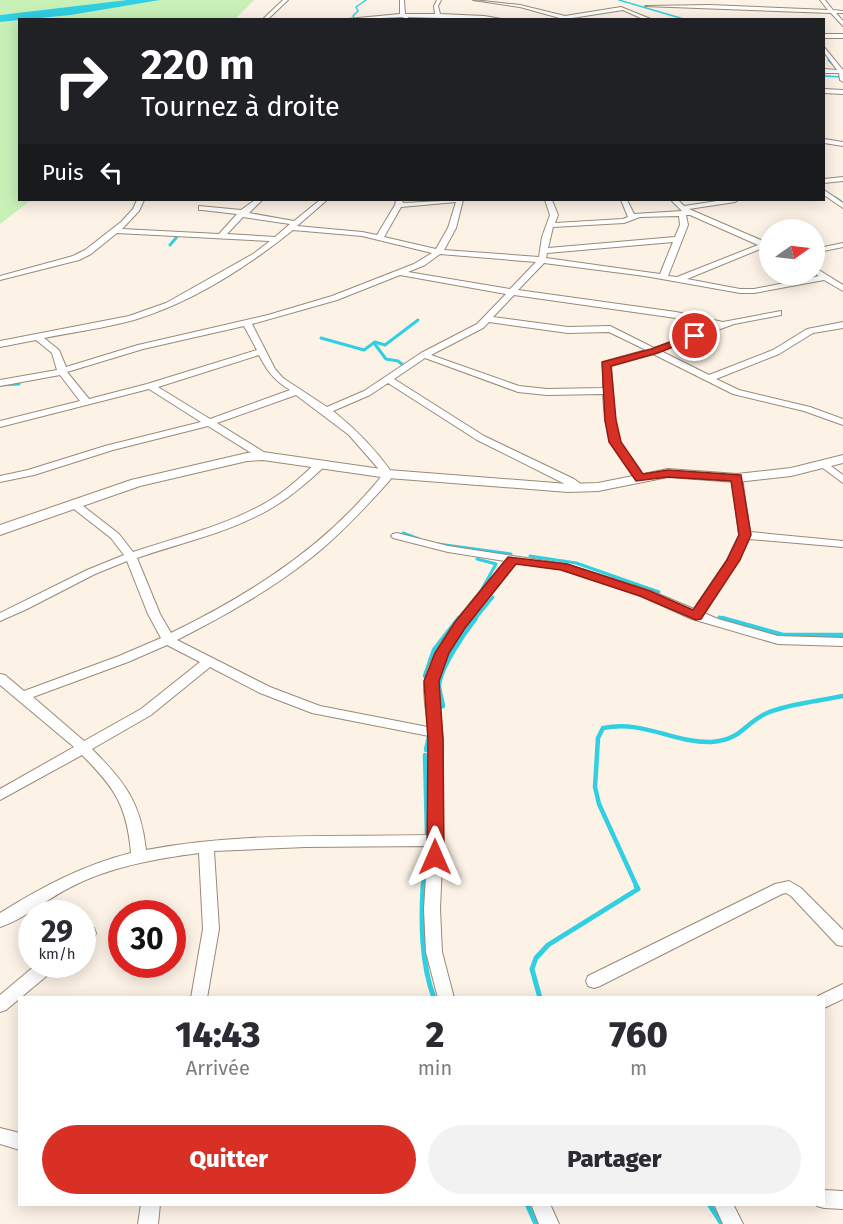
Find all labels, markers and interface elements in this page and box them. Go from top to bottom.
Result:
text: 220 m [141,40,254,90]
icon: right [42,42,120,120]
text: Tournez à droite [141,91,340,123]
icon: left [95,156,128,189]
text: Puis [42,159,83,186]
north arrow [759,219,825,285]
map controls [759,219,825,285]
pin [669,310,720,361]
icon: arrive [678,319,711,352]
position arrow [403,825,467,889]
speed limit sign: 30 [108,900,186,978]
text: 29 [41,914,73,950]
text: km/h [38,945,76,963]
text: 14:43 [175,1013,260,1057]
text: 2 [425,1013,444,1057]
text: 760 [609,1013,668,1057]
text: Arrivée [186,1056,250,1080]
text: min [418,1056,452,1080]
text: m [630,1056,647,1080]
button: Quitter [42,1125,416,1194]
button: Partager [428,1125,801,1194]

